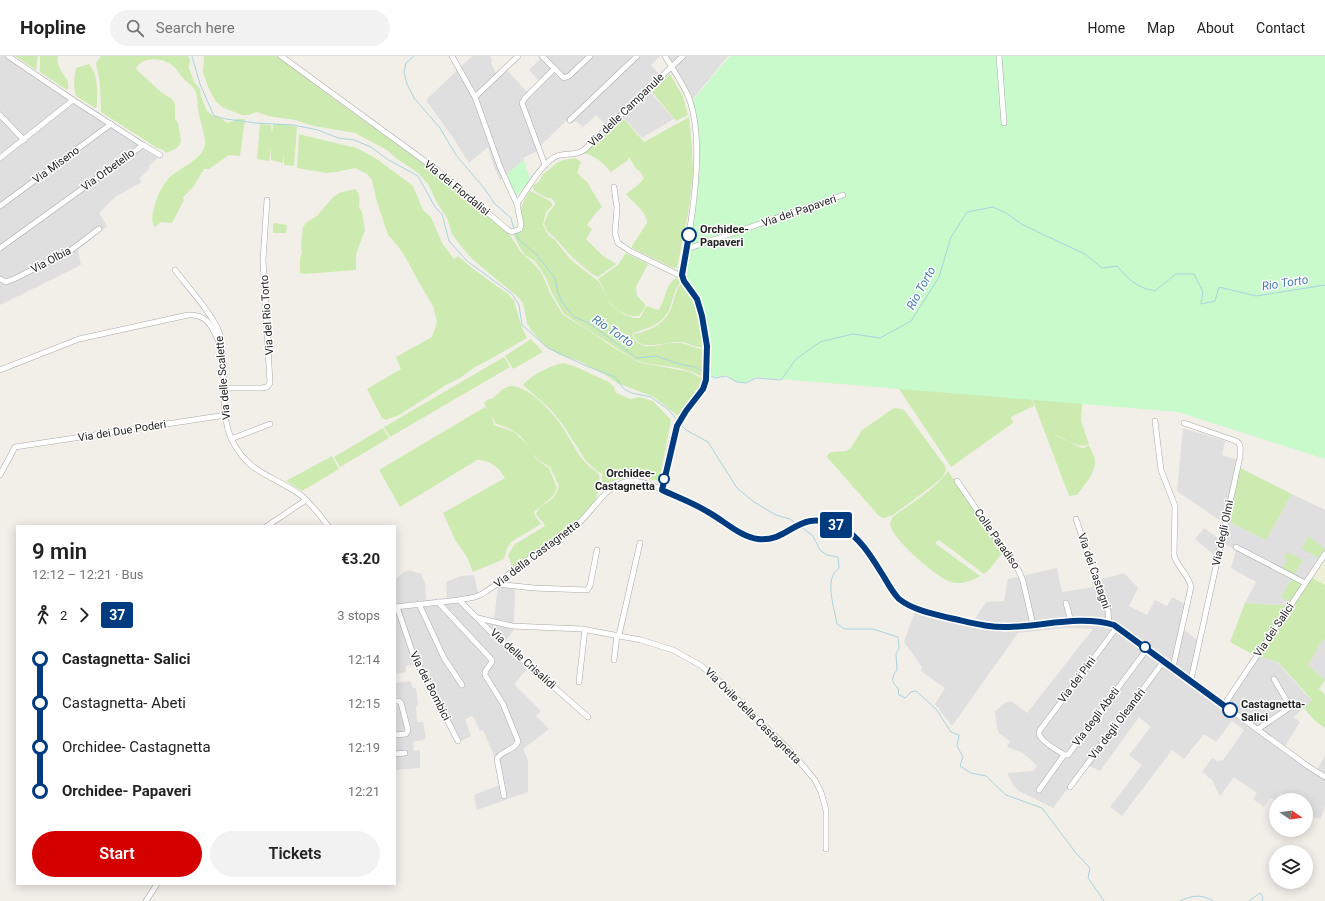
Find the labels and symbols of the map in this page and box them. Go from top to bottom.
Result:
street label: Via delle Campanule [586,70,667,149]
street label: Via Miseno [30,144,82,186]
street label: Via Orbetello [79,146,137,194]
street label: Via dei Fiordalisi [422,158,492,218]
street label: Via dei Papaveri [760,192,838,230]
place label: Orchidee- Papaveri [700,223,749,249]
marker: Orchidee- Papaveri [681,227,697,243]
street label: Via Olbia [29,244,73,276]
water label: Rio Torto [904,264,939,312]
water label: Rio Torto [1261,272,1310,294]
street label: Via del Rio Torto [258,275,276,355]
water label: Rio Torto [590,312,637,350]
street label: Via delle Scalette [213,335,233,420]
street label: Via dei Due Poderi [77,418,167,444]
place label: Orchidee- Castagnetta [595,467,655,493]
marker: Orchidee- Castagnetta [658,473,670,485]
street label: Via degli Olmi [1210,499,1236,567]
street label: Colle Paradiso [971,506,1023,572]
line badge: 37 [818,512,854,538]
street label: Via della Castagnetta [491,517,583,591]
street label: Via dei Castagni [1075,531,1113,611]
street label: Via dei Salici [1251,601,1297,659]
street label: Via delle Crisalidi [488,626,558,692]
unlabelled marker [1139,641,1151,653]
street label: Via dei Bombici [407,649,453,723]
street label: Via dei Pini [1055,654,1099,706]
street label: Via Ovile della Castagnetta [702,665,804,767]
street label: Via degli Abeti [1070,685,1122,749]
street label: Via degli Oleandri [1086,686,1148,762]
place label: Castagnetta- Salici [1241,698,1305,724]
marker: Castagnetta- Salici [1222,702,1238,718]
north arrow [1269,793,1313,837]

